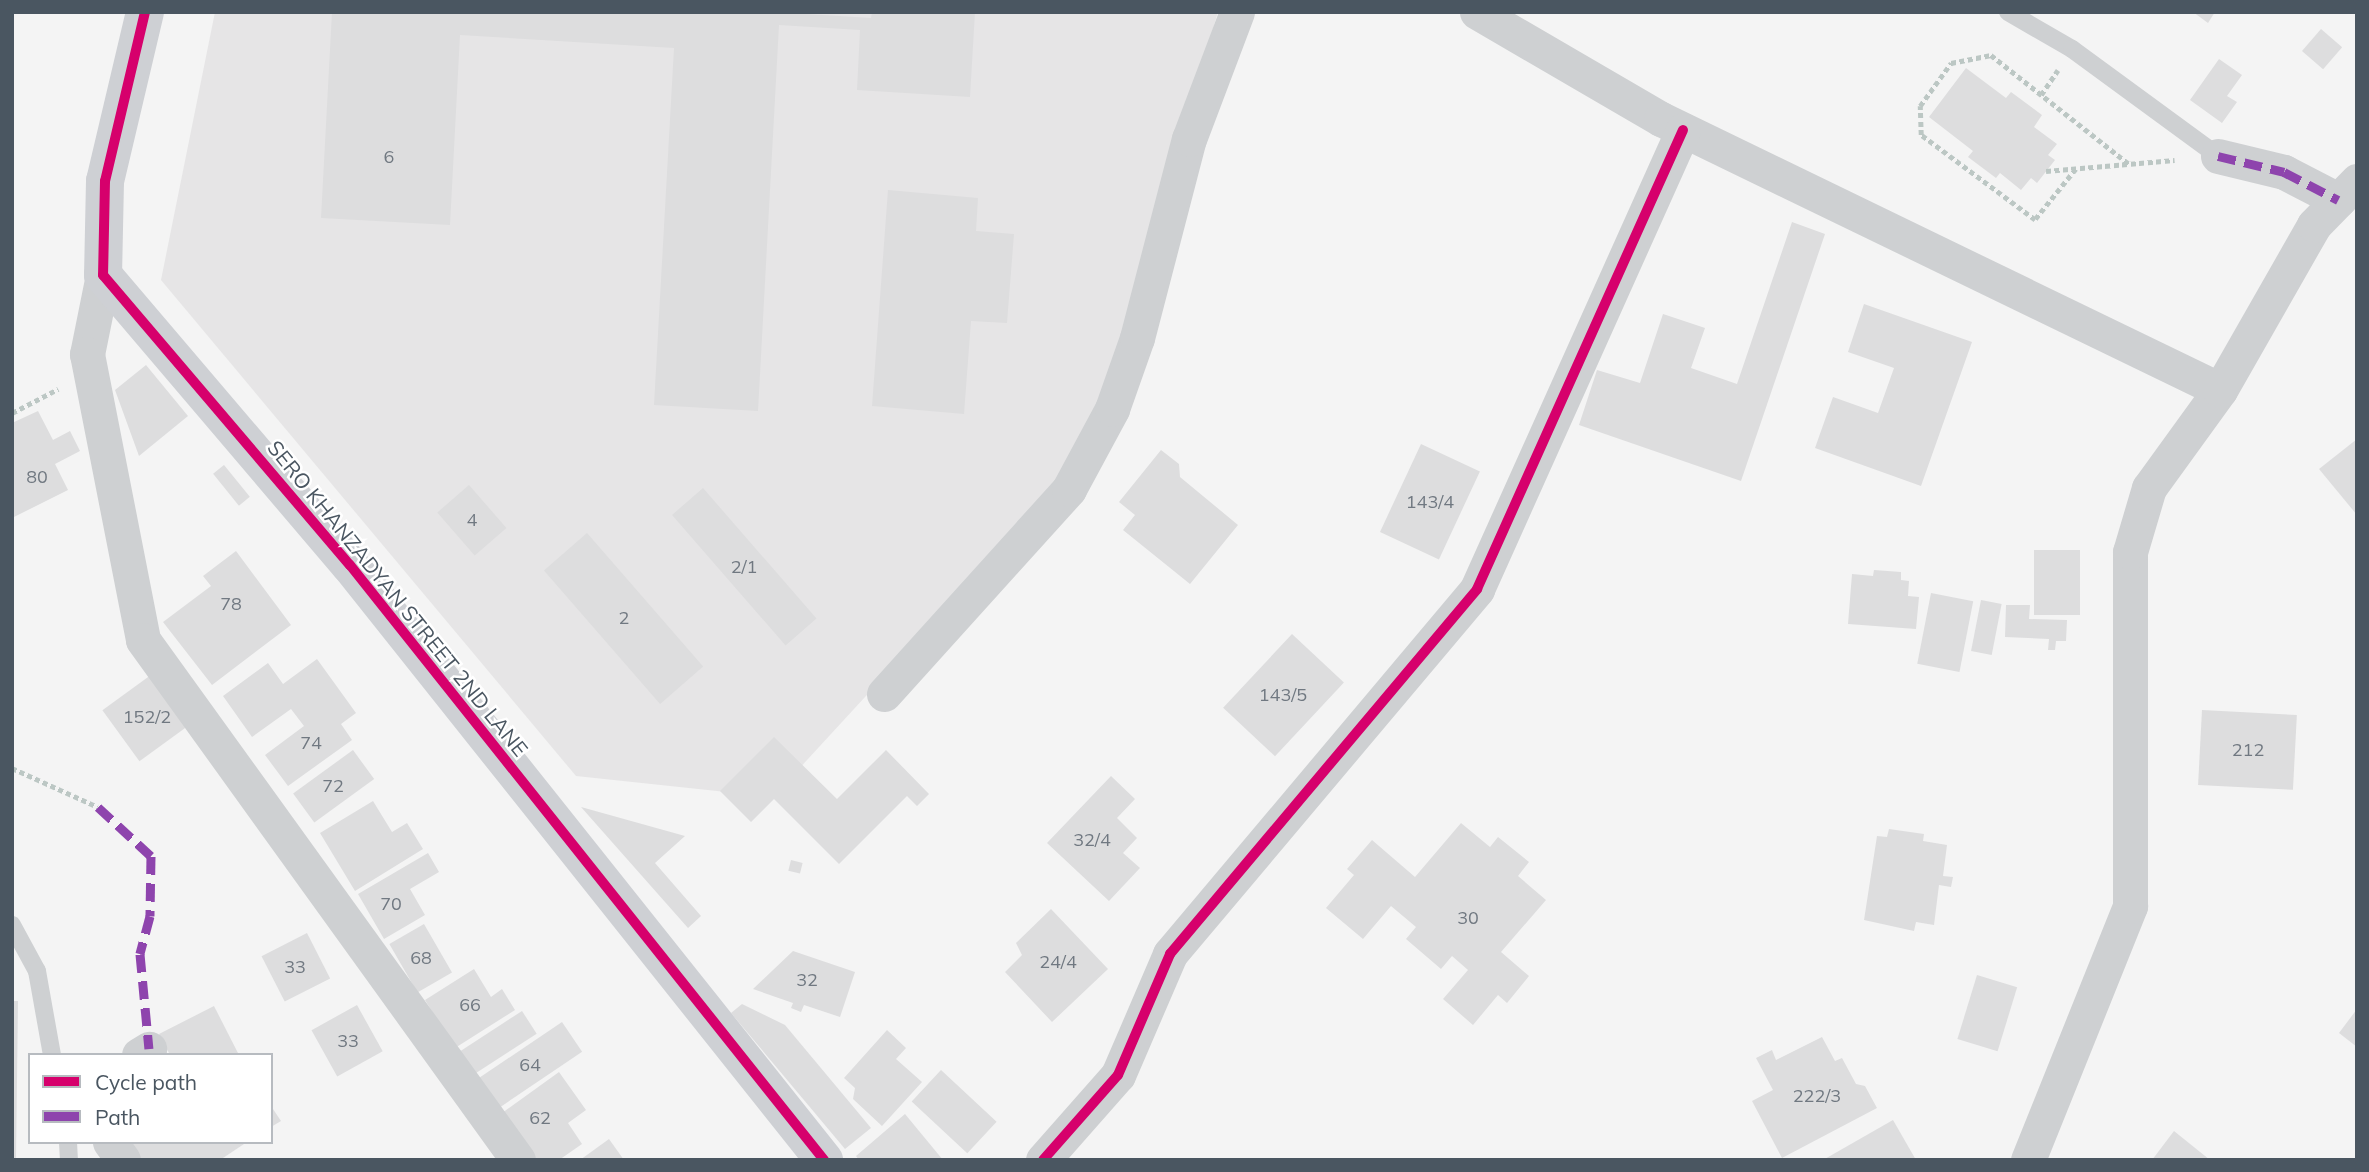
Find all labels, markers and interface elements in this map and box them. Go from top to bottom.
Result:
house number: 6 [384,146,394,168]
street label: SERO KHANZADYAN STREET 2ND LANE [263,435,533,761]
house number: 80 [26,466,48,488]
house number: 143/4 [1406,491,1454,513]
house number: 4 [467,509,477,531]
house number: 2/1 [731,556,757,578]
house number: 78 [220,593,242,615]
house number: 2 [619,607,629,629]
house number: 143/5 [1259,684,1307,706]
house number: 152/2 [123,706,171,728]
house number: 74 [300,732,322,754]
house number: 212 [2232,739,2264,761]
house number: 72 [322,775,344,797]
house number: 32/4 [1073,829,1111,851]
house number: 70 [380,893,402,915]
house number: 30 [1457,907,1479,929]
house number: 68 [410,947,432,969]
house number: 24/4 [1039,951,1077,973]
house number: 33 [284,956,306,978]
house number: 32 [796,969,818,991]
house number: 66 [459,994,481,1016]
house number: 33 [337,1030,359,1052]
legend [28,1053,273,1144]
house number: 64 [519,1054,541,1076]
text: Cycle path [95,1069,197,1095]
house number: 222/3 [1793,1085,1841,1107]
text: Path [95,1104,140,1130]
house number: 62 [529,1107,551,1129]

